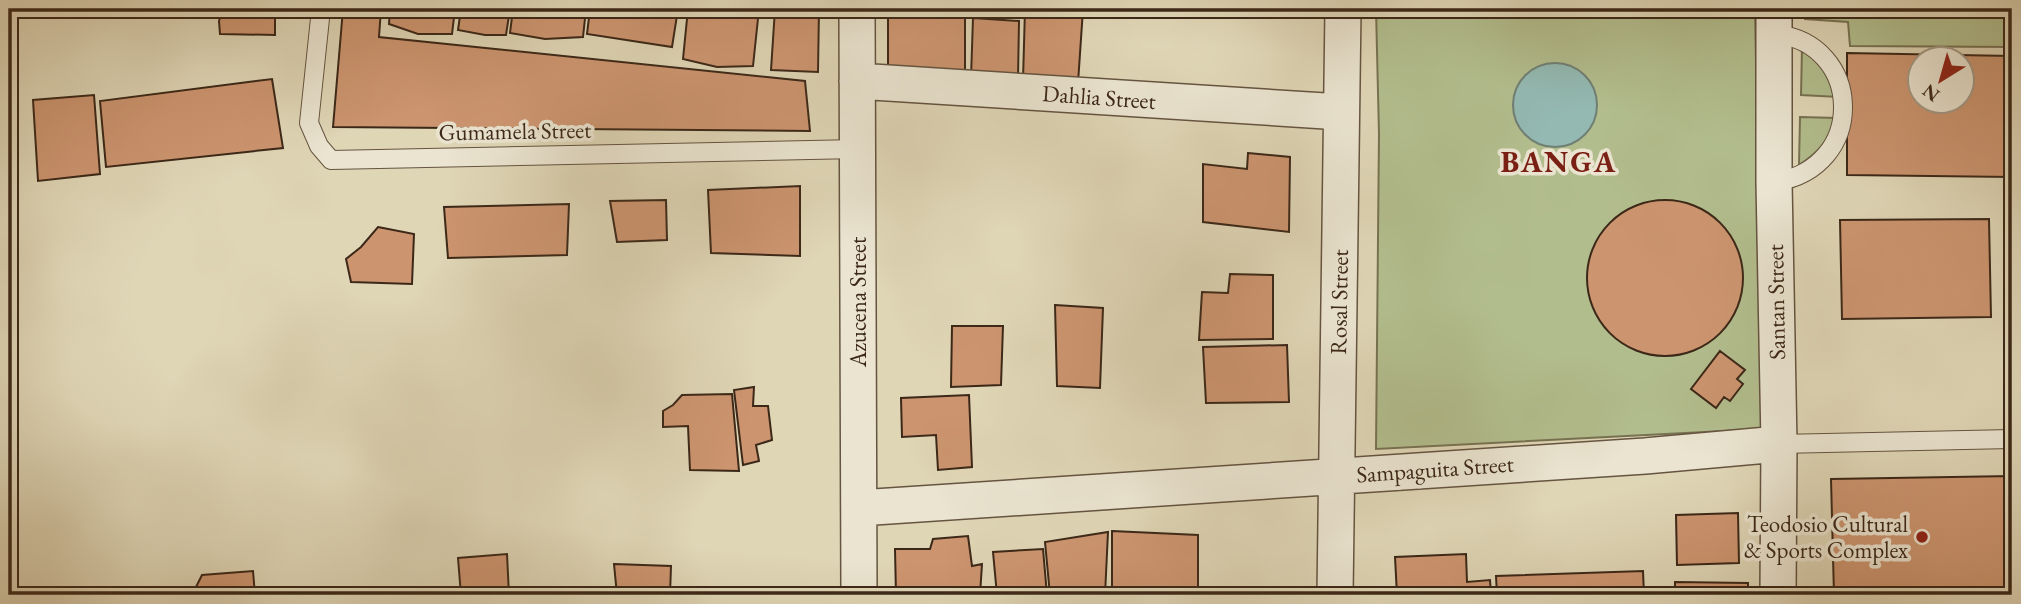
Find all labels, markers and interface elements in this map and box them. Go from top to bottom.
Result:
north arrow [1906,46,1976,116]
street label: Dahlia Street [1041,78,1158,116]
text: N [1917,78,1945,108]
street label: Gumamela Street [438,115,592,147]
district label: BANGA [1501,142,1617,181]
street label: Azucena Street [843,236,873,368]
street label: Santan Street [1760,243,1792,360]
street label: Rosal Street [1323,248,1355,355]
street label: Sampaguita Street [1355,448,1515,489]
place label: Teodosio Cultural & Sports Complex [1744,509,1908,565]
marker: Teodosio Cultural & Sports Complex [1914,529,1930,545]

